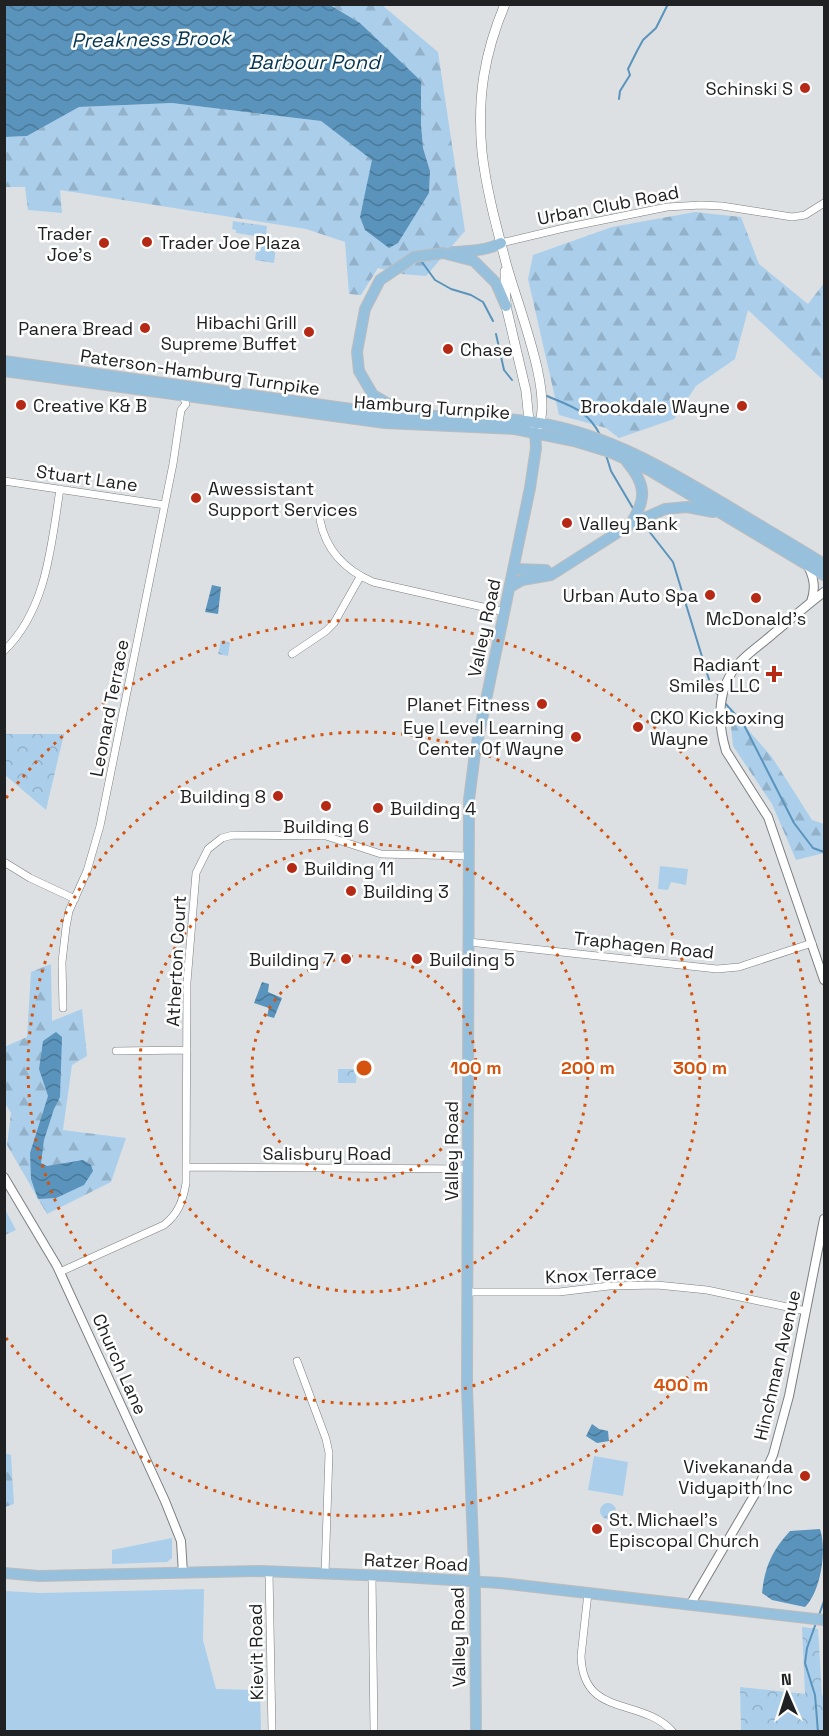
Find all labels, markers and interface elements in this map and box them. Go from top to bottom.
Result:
water label: Preakness Brook [71,25,233,53]
water label: Barbour Pond [248,49,382,75]
place label: Schinski S [705,77,793,100]
marker: Schinski S [798,81,812,95]
street label: Urban Club Road [535,180,681,230]
place label: Trader Joe's [37,222,92,266]
place label: Trader Joe Plaza [159,231,300,254]
marker: Trader Joe Plaza [140,235,154,249]
marker: Trader Joe's [97,236,111,250]
place label: Hibachi Grill Supreme Buffet [161,311,297,355]
place label: Panera Bread [18,317,133,340]
marker: Panera Bread [138,321,152,335]
marker: Hibachi Grill Supreme Buffet [302,325,316,339]
place label: Chase [460,338,513,361]
marker: Chase [441,342,455,356]
street label: Paterson-Hamburg Turnpike [79,344,321,400]
street label: Hamburg Turnpike [353,390,511,424]
place label: Creative K& B [33,394,147,417]
place label: Brookdale Wayne [580,395,730,418]
marker: Creative K& B [14,398,28,412]
marker: Brookdale Wayne [735,399,749,413]
street label: Stuart Lane [35,459,139,497]
place label: Awessistant Support Services [208,477,358,521]
marker: Awessistant Support Services [189,491,203,505]
place label: Valley Bank [579,512,678,535]
marker: Valley Bank [560,516,574,530]
street label: Valley Road [462,577,506,679]
place label: Urban Auto Spa [563,584,698,607]
marker: Urban Auto Spa [703,588,717,602]
marker: McDonald's [749,591,763,605]
place label: McDonald's [706,607,806,630]
street label: Leonard Terrace [84,637,134,779]
place label: Radiant Smiles LLC [669,653,760,697]
marker: Radiant Smiles LLC [765,665,783,683]
place label: Planet Fitness [407,693,530,716]
marker: Planet Fitness [535,697,549,711]
place label: CKO Kickboxing Wayne [650,706,784,750]
place label: Eye Level Learning Center Of Wayne [403,716,564,760]
marker: CKO Kickboxing Wayne [631,720,645,734]
marker: Eye Level Learning Center Of Wayne [569,730,583,744]
place label: Building 8 [180,785,266,808]
marker: Building 8 [271,789,285,803]
place label: Building 4 [390,797,476,820]
marker: Building 6 [319,799,333,813]
marker: Building 4 [371,801,385,815]
place label: Building 6 [283,815,369,838]
place label: Building 11 [304,857,394,880]
marker: Building 11 [285,861,299,875]
place label: Building 3 [363,880,449,903]
marker: Building 3 [344,884,358,898]
street label: Atherton Court [161,895,191,1027]
street label: Traphagen Road [573,926,715,964]
place label: Building 7 [249,948,334,971]
place label: Building 5 [429,948,515,971]
marker: Building 7 [339,952,353,966]
marker: Building 5 [410,952,424,966]
text: 100 m [450,1056,502,1079]
text: 200 m [561,1056,615,1079]
text: 300 m [673,1056,727,1079]
centre of rings [354,1058,374,1078]
street label: Valley Road [440,1101,463,1201]
street label: Salisbury Road [263,1142,391,1165]
street label: Knox Terrace [545,1260,657,1288]
street label: Hinchman Avenue [748,1287,806,1443]
street label: Church Lane [87,1310,153,1418]
text: 400 m [654,1373,708,1396]
place label: Vivekananda Vidyapith Inc [678,1455,793,1499]
marker: Vivekananda Vidyapith Inc [798,1469,812,1483]
place label: St. Michael's Episcopal Church [609,1508,759,1552]
marker: St. Michael's Episcopal Church [590,1522,604,1536]
street label: Ratzer Road [363,1548,469,1576]
street label: Valley Road [446,1587,470,1687]
street label: Kievit Road [244,1603,268,1701]
north arrow [757,1664,817,1724]
text: N [780,1669,792,1690]

